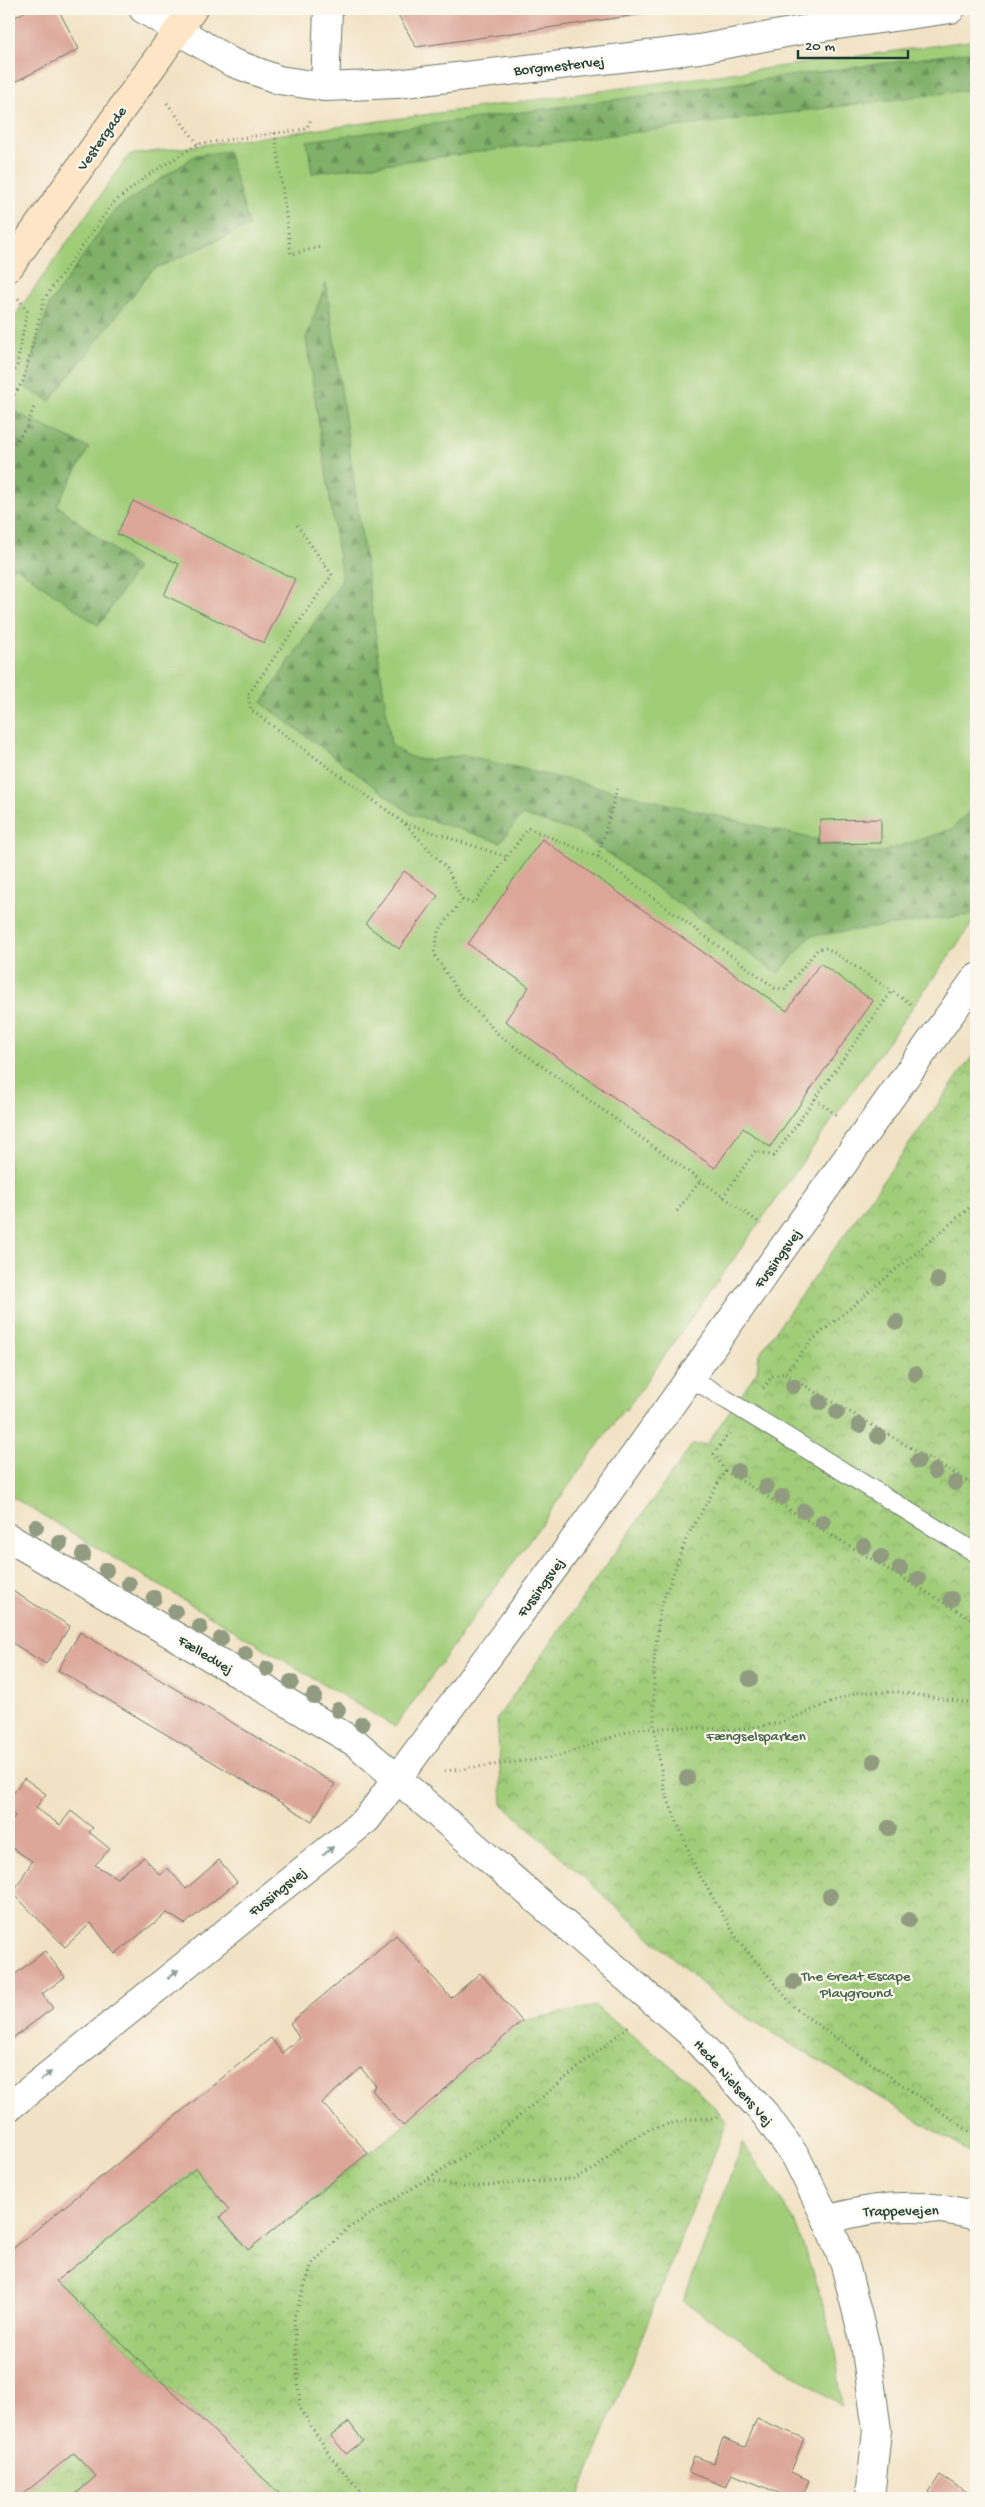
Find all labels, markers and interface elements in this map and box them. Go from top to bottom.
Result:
scale bar [798,28,908,60]
text: 20 m [805,38,835,56]
street label: Borgmestervej [512,53,605,81]
street label: Vestergade [73,103,131,176]
street label: Fussingsvej [750,1226,806,1293]
street label: Fussingsvej [513,1555,569,1622]
street label: Fælledvej [173,1632,236,1679]
park label: Fængselsparken [705,1728,806,1746]
one-way arrow [321,1845,334,1856]
street label: Fussingsvej [245,1864,311,1922]
park label: The Great Escape Playground [800,1968,911,2003]
one-way arrow [167,1969,180,1980]
street label: Hede Nielsens Vej [689,2036,776,2130]
one-way arrow [40,2070,53,2081]
street label: Trappevejen [862,2202,939,2222]

